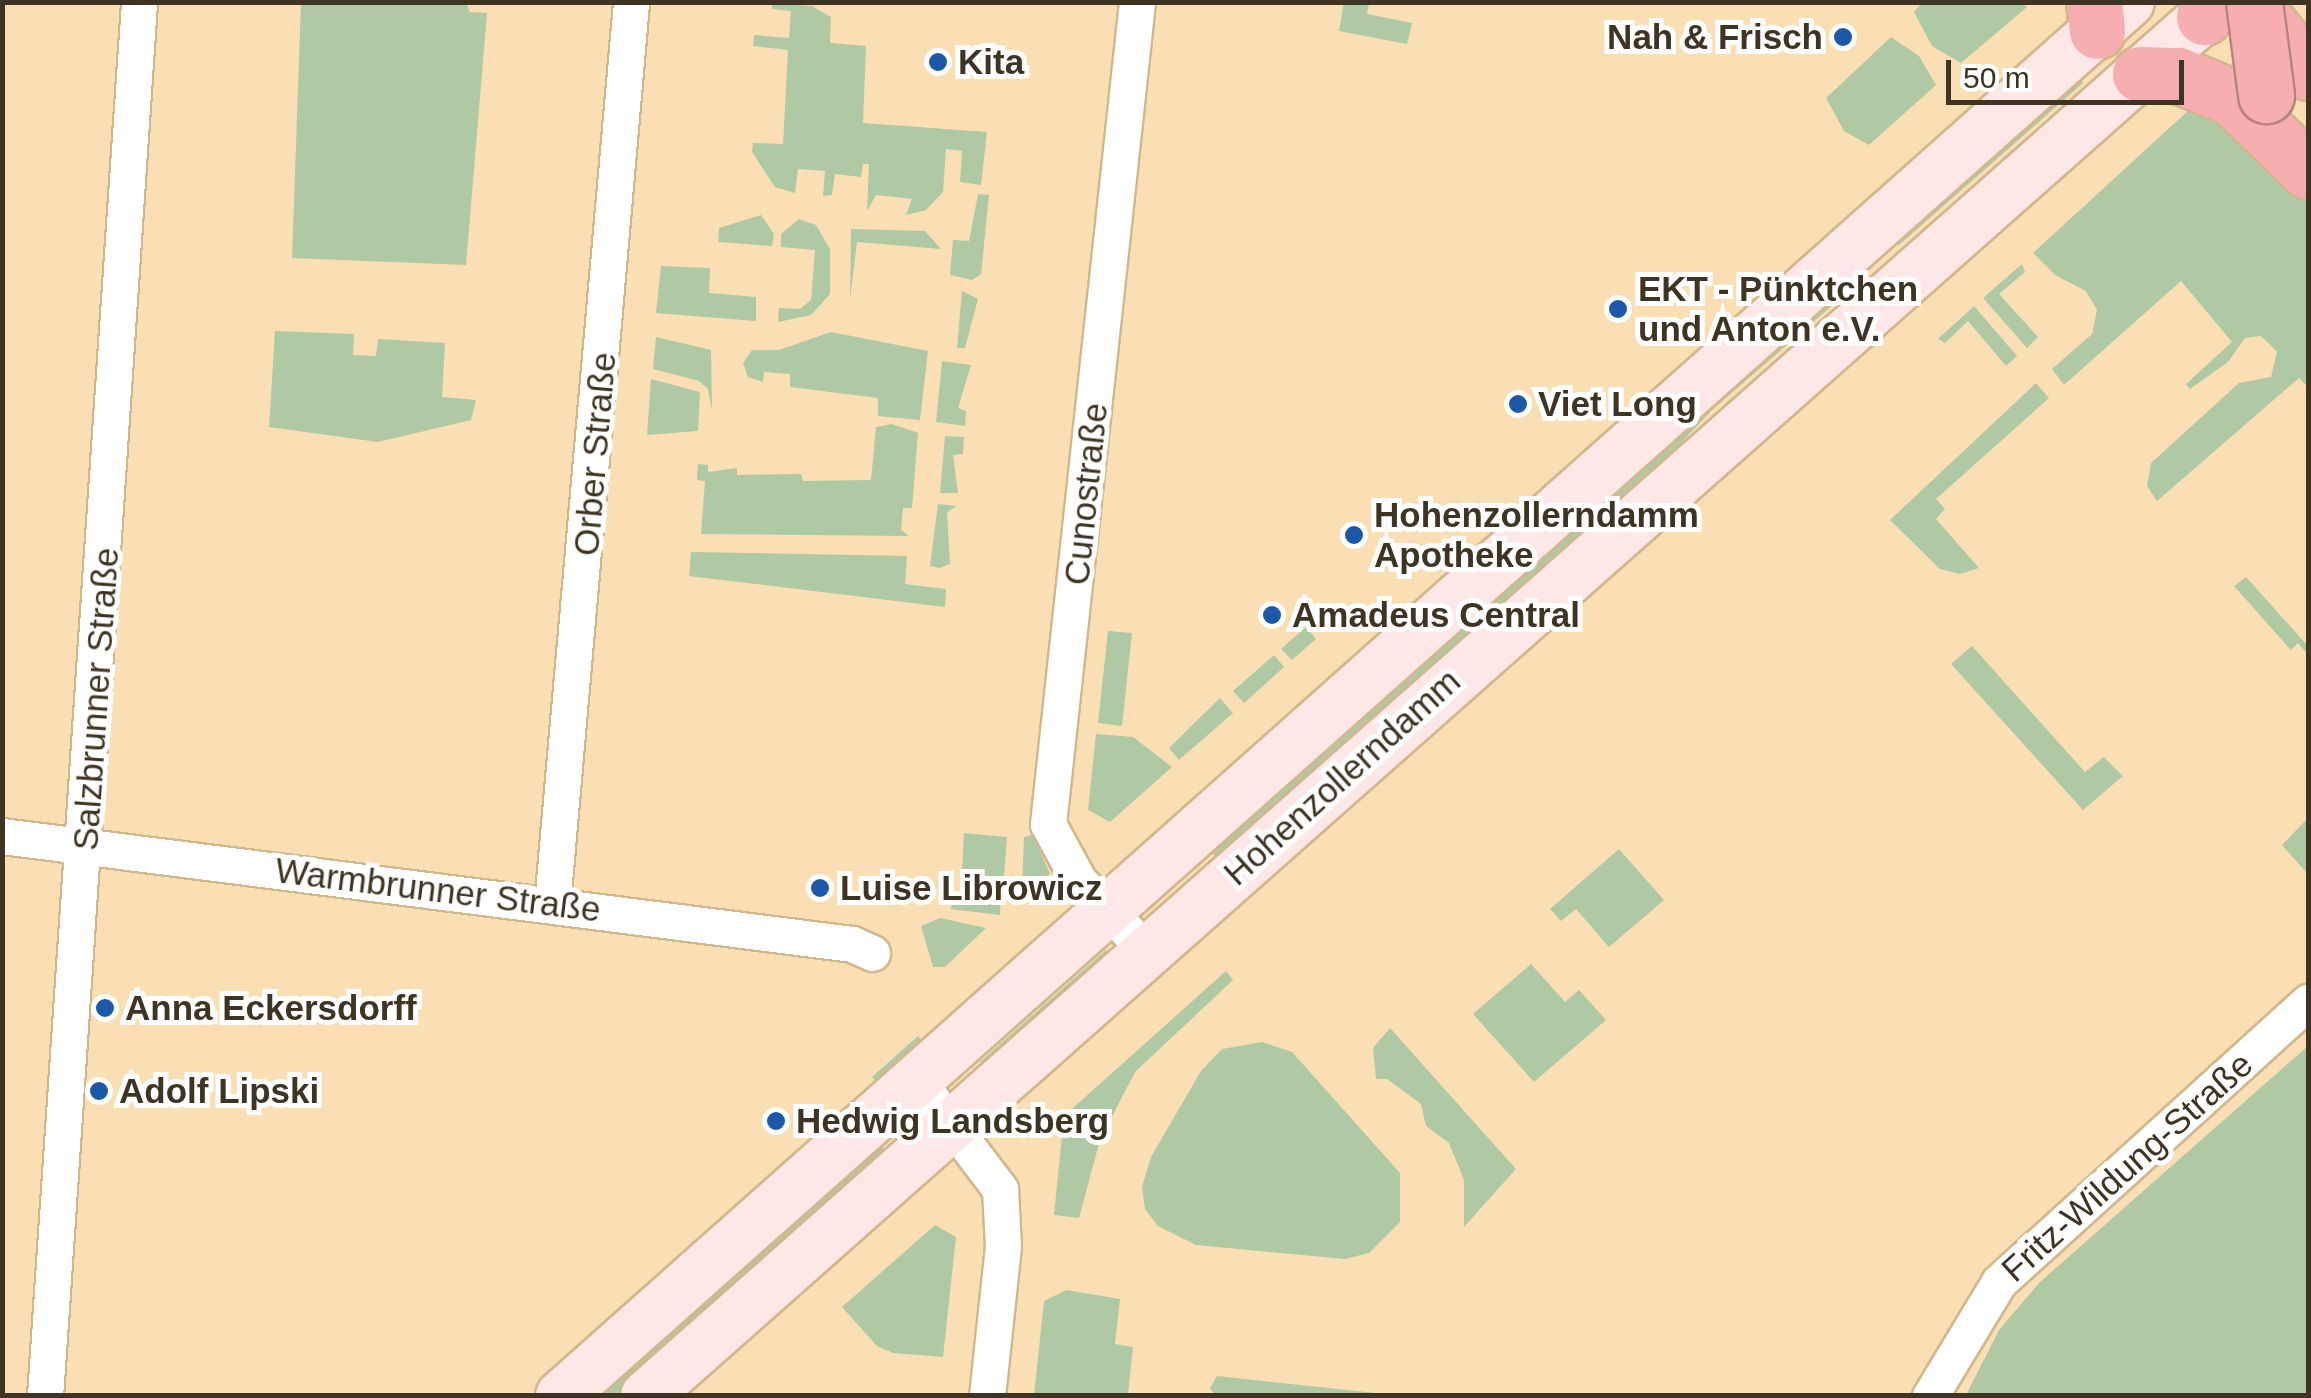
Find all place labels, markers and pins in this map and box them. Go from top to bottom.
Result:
place label: Nah & Frisch [1607,16,1823,58]
marker: Nah & Frisch [1832,26,1854,48]
place label: Kita [958,41,1024,83]
marker: Kita [927,51,949,73]
place label: EKT - Pünktchen und Anton e.V. [1638,268,1918,350]
marker: EKT - Pünktchen und Anton e.V. [1607,298,1629,320]
place label: Viet Long [1538,383,1697,425]
marker: Viet Long [1507,393,1529,415]
place label: Hohenzollerndamm Apotheke [1374,494,1699,576]
marker: Hohenzollerndamm Apotheke [1343,524,1365,546]
place label: Amadeus Central [1292,594,1580,636]
marker: Amadeus Central [1261,604,1283,626]
place label: Luise Librowicz [840,867,1103,909]
marker: Luise Librowicz [809,877,831,899]
place label: Anna Eckersdorff [125,987,417,1029]
marker: Anna Eckersdorff [94,997,116,1019]
place label: Adolf Lipski [119,1070,319,1112]
marker: Adolf Lipski [88,1080,110,1102]
place label: Hedwig Landsberg [796,1100,1109,1142]
marker: Hedwig Landsberg [765,1110,787,1132]

